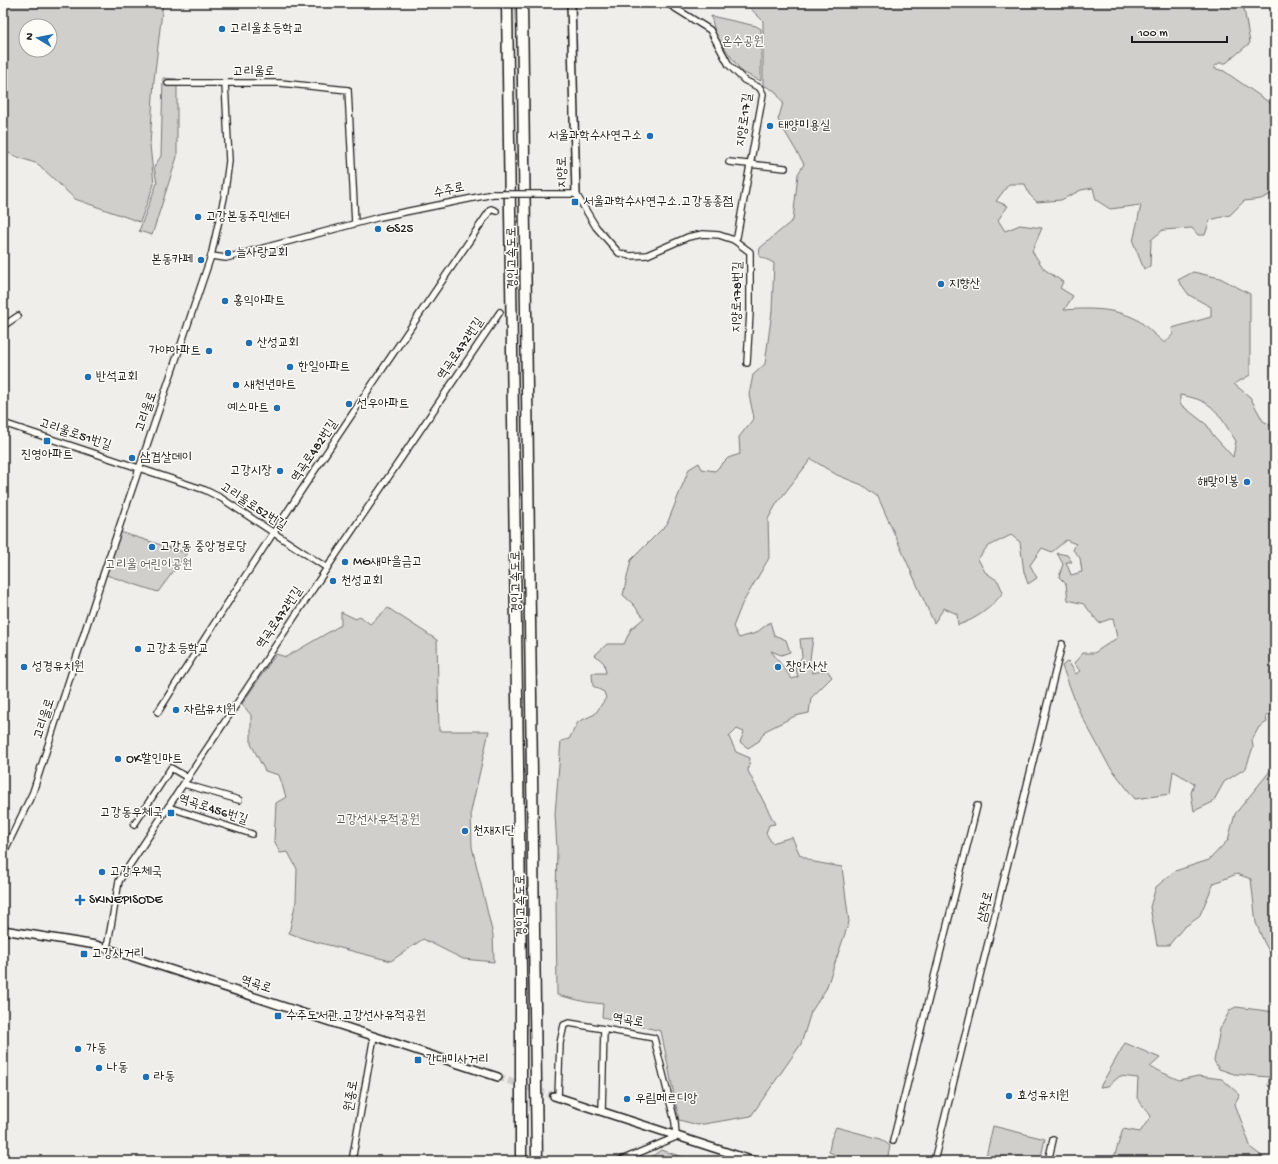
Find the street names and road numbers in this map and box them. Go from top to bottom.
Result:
street label: 고리울로 [233,65,275,80]
street label: 지양로17길 [734,92,756,148]
street label: 지양로 [555,156,571,188]
street label: 수주로 [432,180,466,202]
street label: 경인고속도로 [505,226,521,290]
street label: 지양로178번길 [730,261,746,333]
street label: 역곡로472번길 [435,315,487,383]
street label: 고리울로 [133,390,161,434]
street label: 고리울로51번길 [37,416,113,454]
street label: 역곡로482번길 [289,417,341,485]
street label: 고리울로52번길 [217,480,289,534]
street label: 경인고속도로 [509,550,525,614]
street label: 역곡로472번길 [254,584,306,652]
street label: 고리울로 [31,697,59,741]
street label: 역곡로456번길 [176,792,250,828]
street label: 경인고속도로 [514,874,530,938]
street label: 삼작로 [975,890,997,924]
street label: 역곡로 [239,973,273,997]
street label: 역곡로 [611,1011,645,1031]
street label: 원종로 [342,1079,362,1113]

